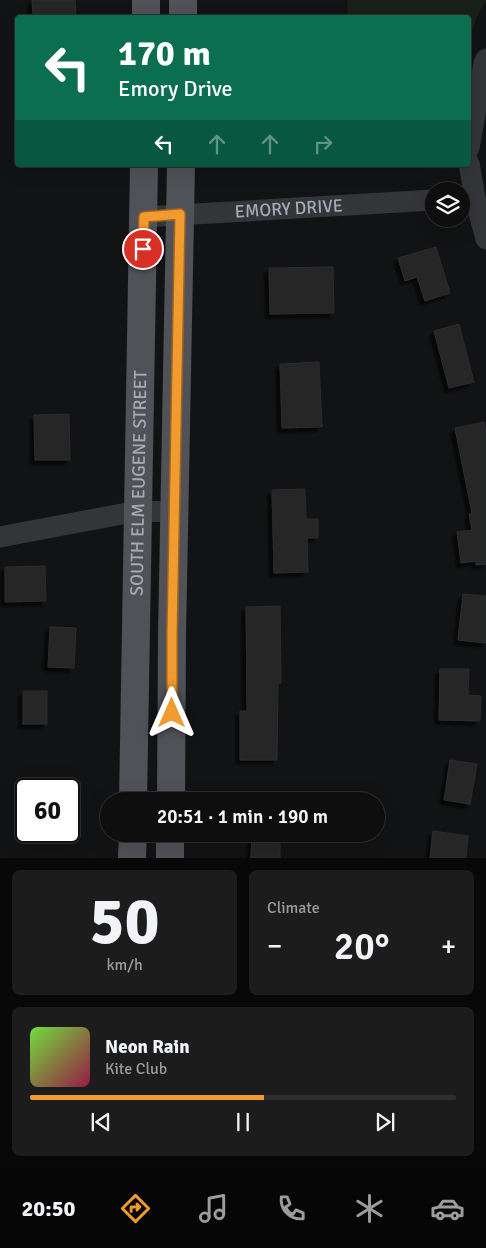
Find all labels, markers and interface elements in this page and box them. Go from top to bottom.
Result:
text: 170 m [118,32,211,75]
icon: left [35,35,100,100]
text: Emory Drive [118,75,232,102]
icon: left [150,130,178,158]
icon: ahead [203,130,231,158]
icon: ahead [256,130,284,158]
icon: right [309,130,337,158]
map controls [425,182,470,227]
button: layers [425,182,470,227]
street label: EMORY DRIVE [234,194,343,223]
pin [122,228,164,270]
icon: arrive [129,235,157,263]
street label: SOUTH ELM EUGENE STREET [126,370,151,596]
position arrow [145,686,197,738]
speed limit sign: 60 [15,778,80,843]
text: 20:51 · 1 min · 190 m [157,805,328,829]
text: 50 [89,882,160,962]
text: Climate [267,898,320,918]
text: 20° [334,923,389,970]
text: − [267,929,282,963]
text: + [441,929,456,963]
text: km/h [106,955,143,975]
text: Neon Rain [105,1035,190,1059]
text: Kite Club [105,1059,167,1079]
icon: previous [87,1108,115,1136]
icon: pause [229,1108,257,1136]
icon: next [371,1108,399,1136]
icon: directions [118,1191,153,1226]
icon: music [196,1191,231,1226]
icon: phone [274,1191,309,1226]
icon: climate [352,1191,387,1226]
icon: car [430,1191,465,1226]
text: 20:50 [21,1195,75,1222]

